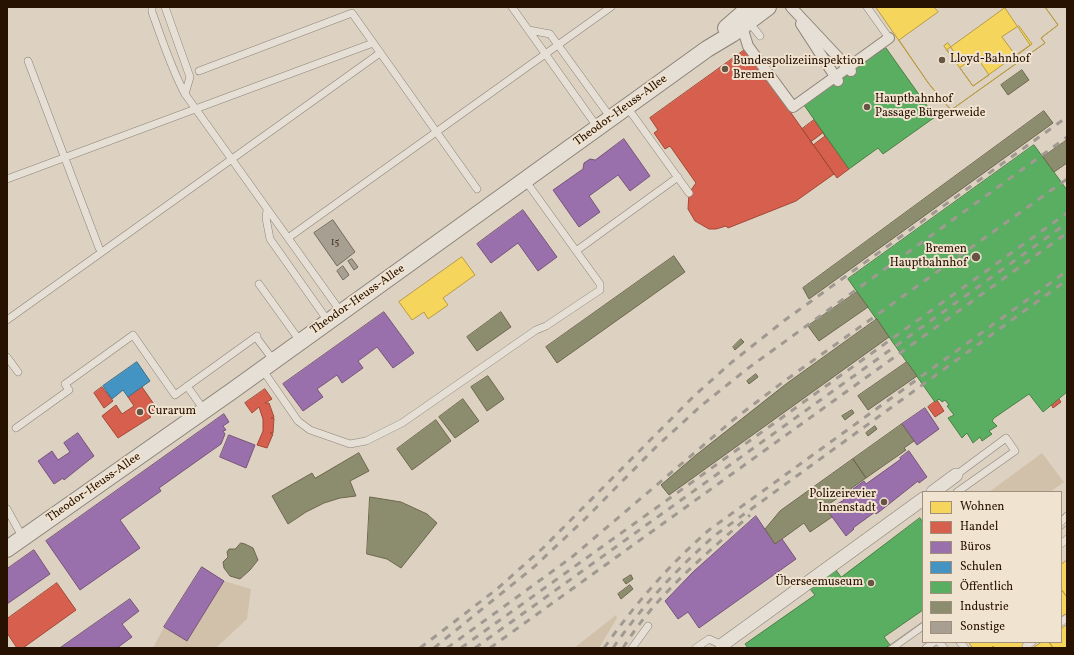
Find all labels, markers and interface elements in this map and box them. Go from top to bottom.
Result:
place label: Lloyd-Bahnhof [950,53,1030,67]
place label: Bundespolizeiinspektion Bremen [733,55,864,83]
marker: Lloyd-Bahnhof [937,55,947,65]
marker: Bundespolizeiinspektion Bremen [720,64,730,74]
street label: Theodor-Heuss-Allee [571,72,671,150]
place label: Hauptbahnhof Passage Bürgerweide [875,93,985,121]
marker: Hauptbahnhof Passage Bürgerweide [862,102,872,112]
house number: 15 [331,237,339,249]
place label: Bremen Hauptbahnhof [890,243,967,271]
marker: Bremen Hauptbahnhof [970,251,982,263]
street label: Theodor-Heuss-Allee [308,262,408,338]
place label: Curarum [148,405,196,419]
marker: Curarum [135,407,145,417]
street label: Theodor-Heuss-Allee [44,450,144,526]
place label: Polizeirevier Innenstadt [809,488,876,516]
legend [922,491,1062,643]
marker: Polizeirevier Innenstadt [879,497,889,507]
text: Wohnen [960,499,1005,515]
text: Handel [960,519,998,535]
text: Büros [960,539,991,555]
text: Schulen [960,559,1002,575]
place label: Überseemuseum [776,576,863,590]
marker: Überseemuseum [866,578,876,588]
text: Öffentlich [960,579,1013,595]
text: Industrie [960,599,1009,615]
text: Sonstige [960,619,1005,635]

